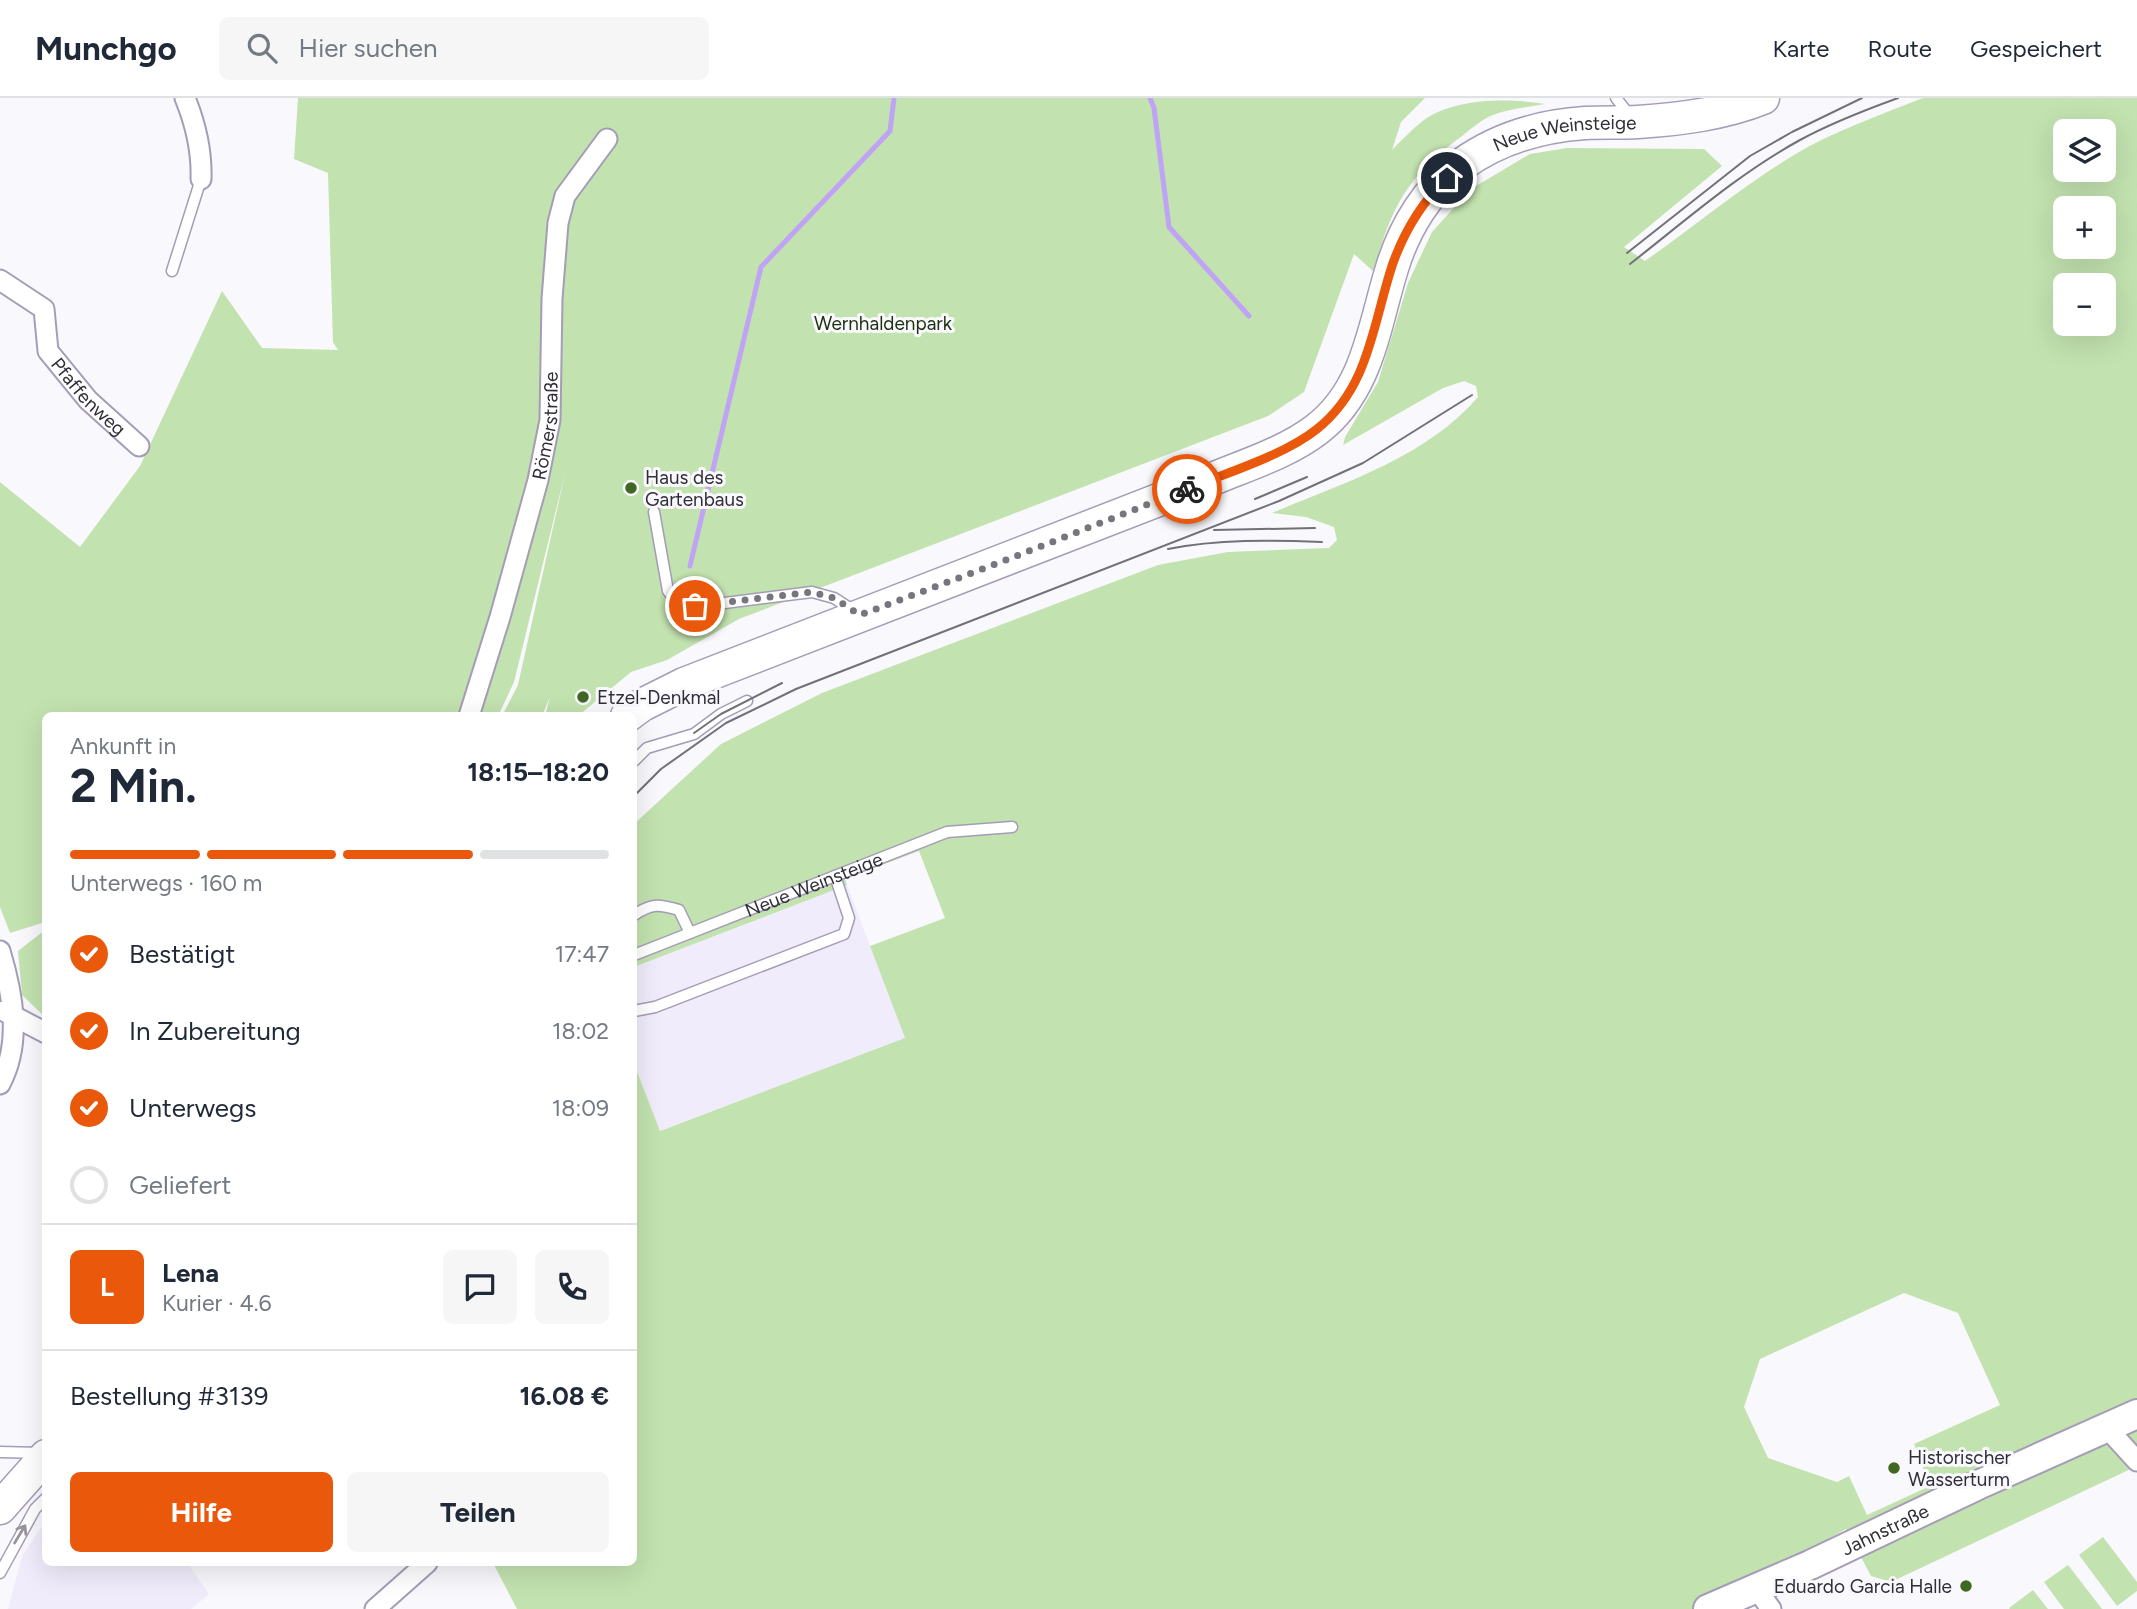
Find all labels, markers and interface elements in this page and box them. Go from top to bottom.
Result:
search box [219,17,709,80]
text: Munchgo [35,29,177,68]
icon: search [243,29,281,67]
text: Hier suchen [299,32,437,64]
text: Karte [1773,34,1829,63]
text: Route [1867,34,1932,63]
text: Gespeichert [1970,34,2102,63]
street label: Neue Weinsteige [1489,111,1637,157]
map controls [2053,119,2116,336]
button: layers [2053,119,2116,182]
pin [1417,148,1477,208]
icon: home [1428,159,1466,197]
button: + [2053,196,2116,259]
button: − [2053,273,2116,336]
park label: Wernhaldenpark [814,312,953,335]
street label: Pfaffenweg [46,353,130,441]
street label: Römerstraße [527,371,563,482]
courier [1152,454,1222,524]
place label: Haus des Gartenbaus [645,466,744,511]
icon: bike [1168,470,1206,508]
marker: Haus des Gartenbaus [623,480,639,496]
pin [665,576,725,636]
icon: bag [676,587,714,625]
place label: Etzel-Denkmal [597,686,721,709]
marker: Etzel-Denkmal [575,689,591,705]
text: Ankunft in [70,732,176,760]
text: 18:15–18:20 [467,756,609,788]
text: 2 Min. [70,758,197,814]
street label: Neue Weinsteige [742,847,886,922]
text: Unterwegs · 160 m [70,869,262,897]
icon: check [70,935,108,973]
text: Bestätigt [129,938,235,970]
text: 17:47 [555,940,609,968]
icon: check [70,1012,108,1050]
text: In Zubereitung [129,1015,301,1047]
text: 18:02 [552,1017,609,1045]
icon: check [70,1089,108,1127]
text: Unterwegs [129,1092,256,1124]
text: 18:09 [552,1094,609,1122]
text: Geliefert [129,1169,231,1201]
button: chat [443,1250,517,1324]
button: phone [535,1250,609,1324]
text: Lena [162,1257,219,1289]
text: L [100,1271,114,1303]
text: Kurier · 4.6 [162,1289,272,1317]
text: Bestellung #3139 [70,1380,268,1412]
text: 16.08 € [519,1380,609,1412]
place label: Historischer Wasserturm [1908,1446,2012,1491]
marker: Historischer Wasserturm [1886,1460,1902,1476]
button: Hilfe [70,1472,333,1552]
button: Teilen [347,1472,609,1552]
street label: Jahnstraße [1838,1499,1932,1560]
one-way arrow [13,1525,27,1545]
place label: Eduardo Garcia Halle [1774,1575,1952,1598]
marker: Eduardo Garcia Halle [1958,1578,1974,1594]

